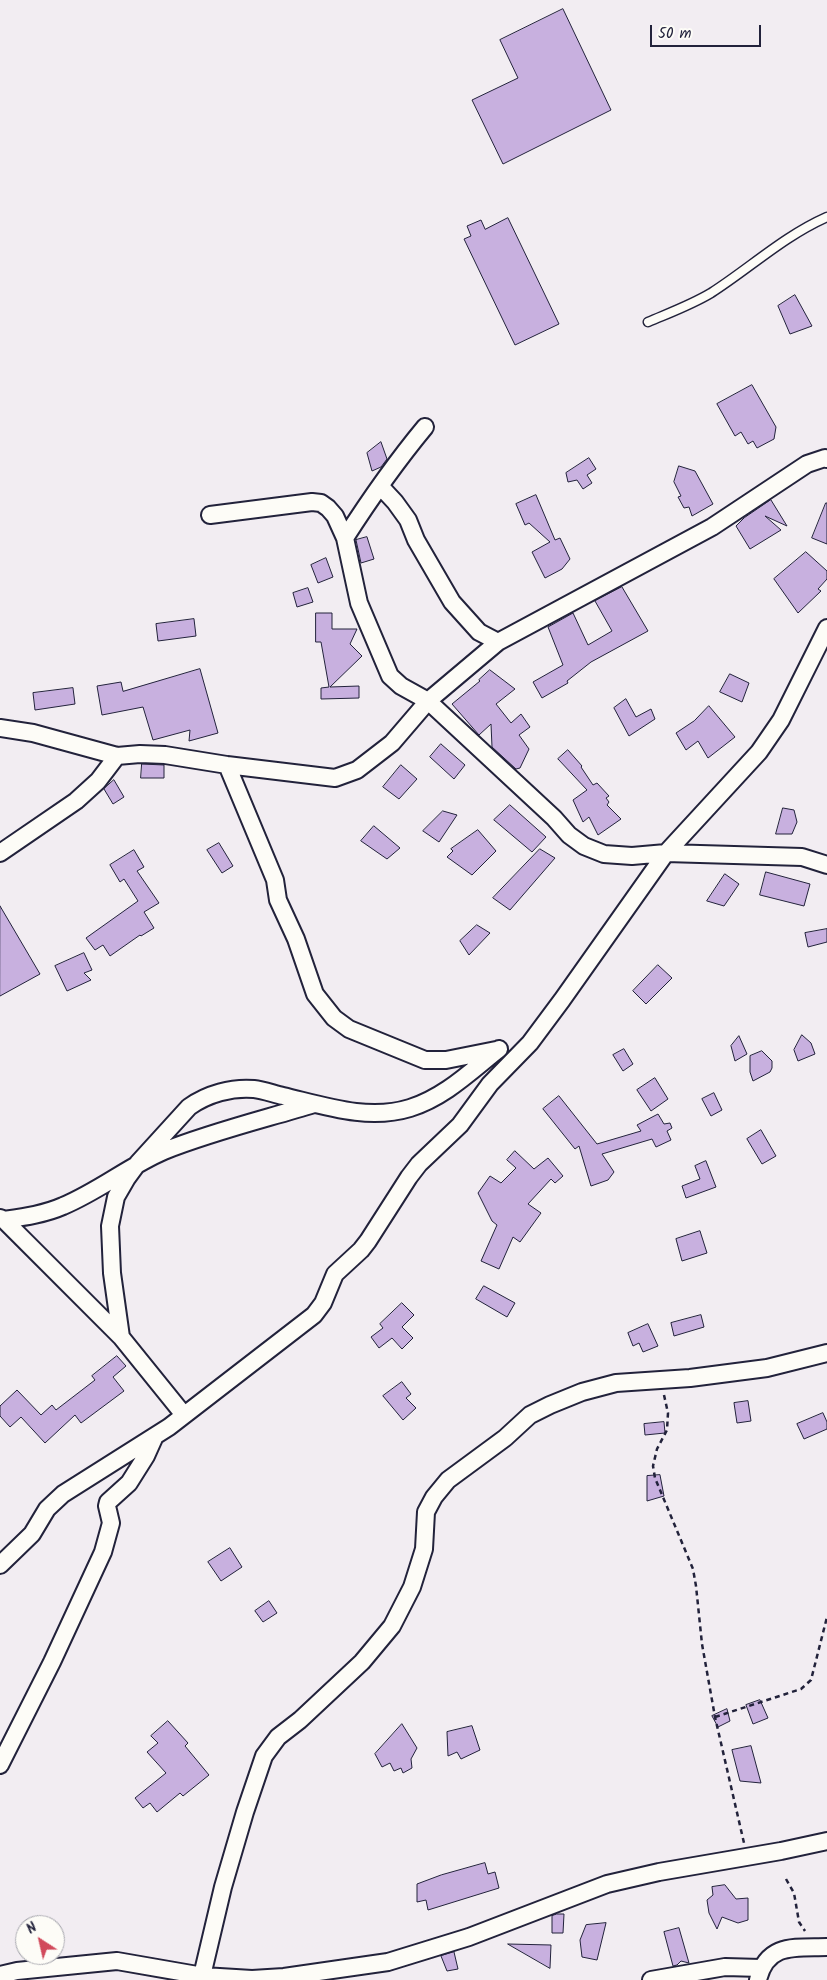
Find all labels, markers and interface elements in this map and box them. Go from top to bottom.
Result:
scale bar [652,15,763,47]
text: 50 m [658,22,692,46]
north arrow [15,1915,65,1965]
text: N [22,1917,42,1940]

